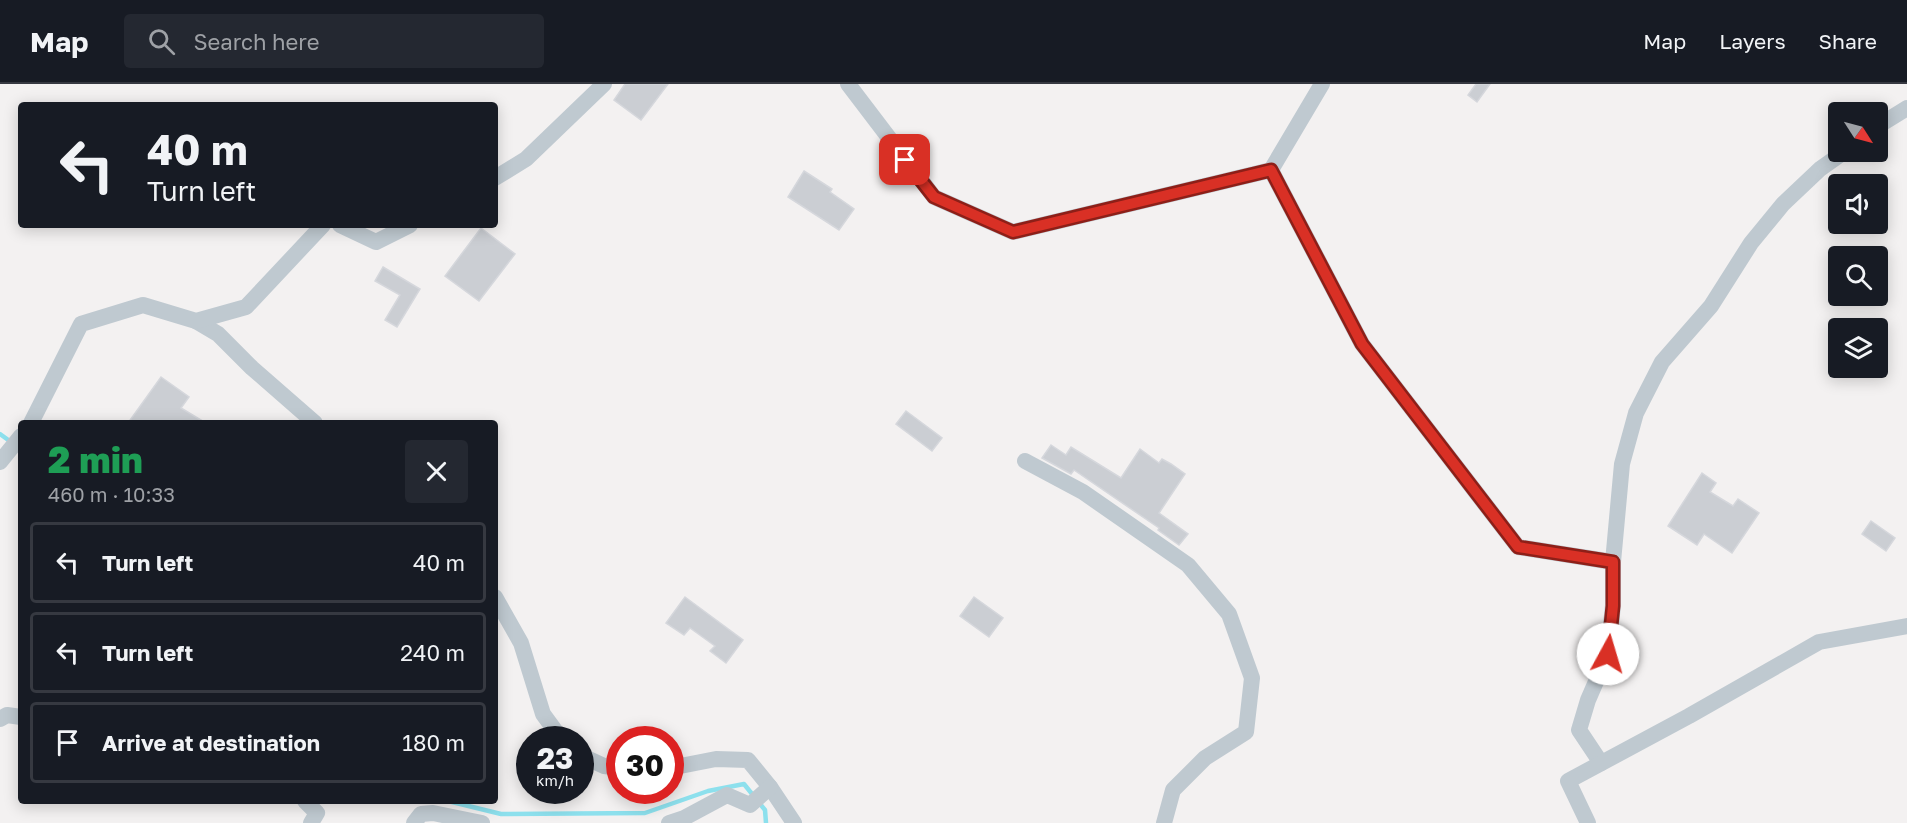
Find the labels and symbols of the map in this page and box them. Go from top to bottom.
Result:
north arrow [1828,102,1888,162]
pin [879,134,930,185]
position arrow [1576,622,1640,686]
speed limit sign: 30 [606,726,684,804]

